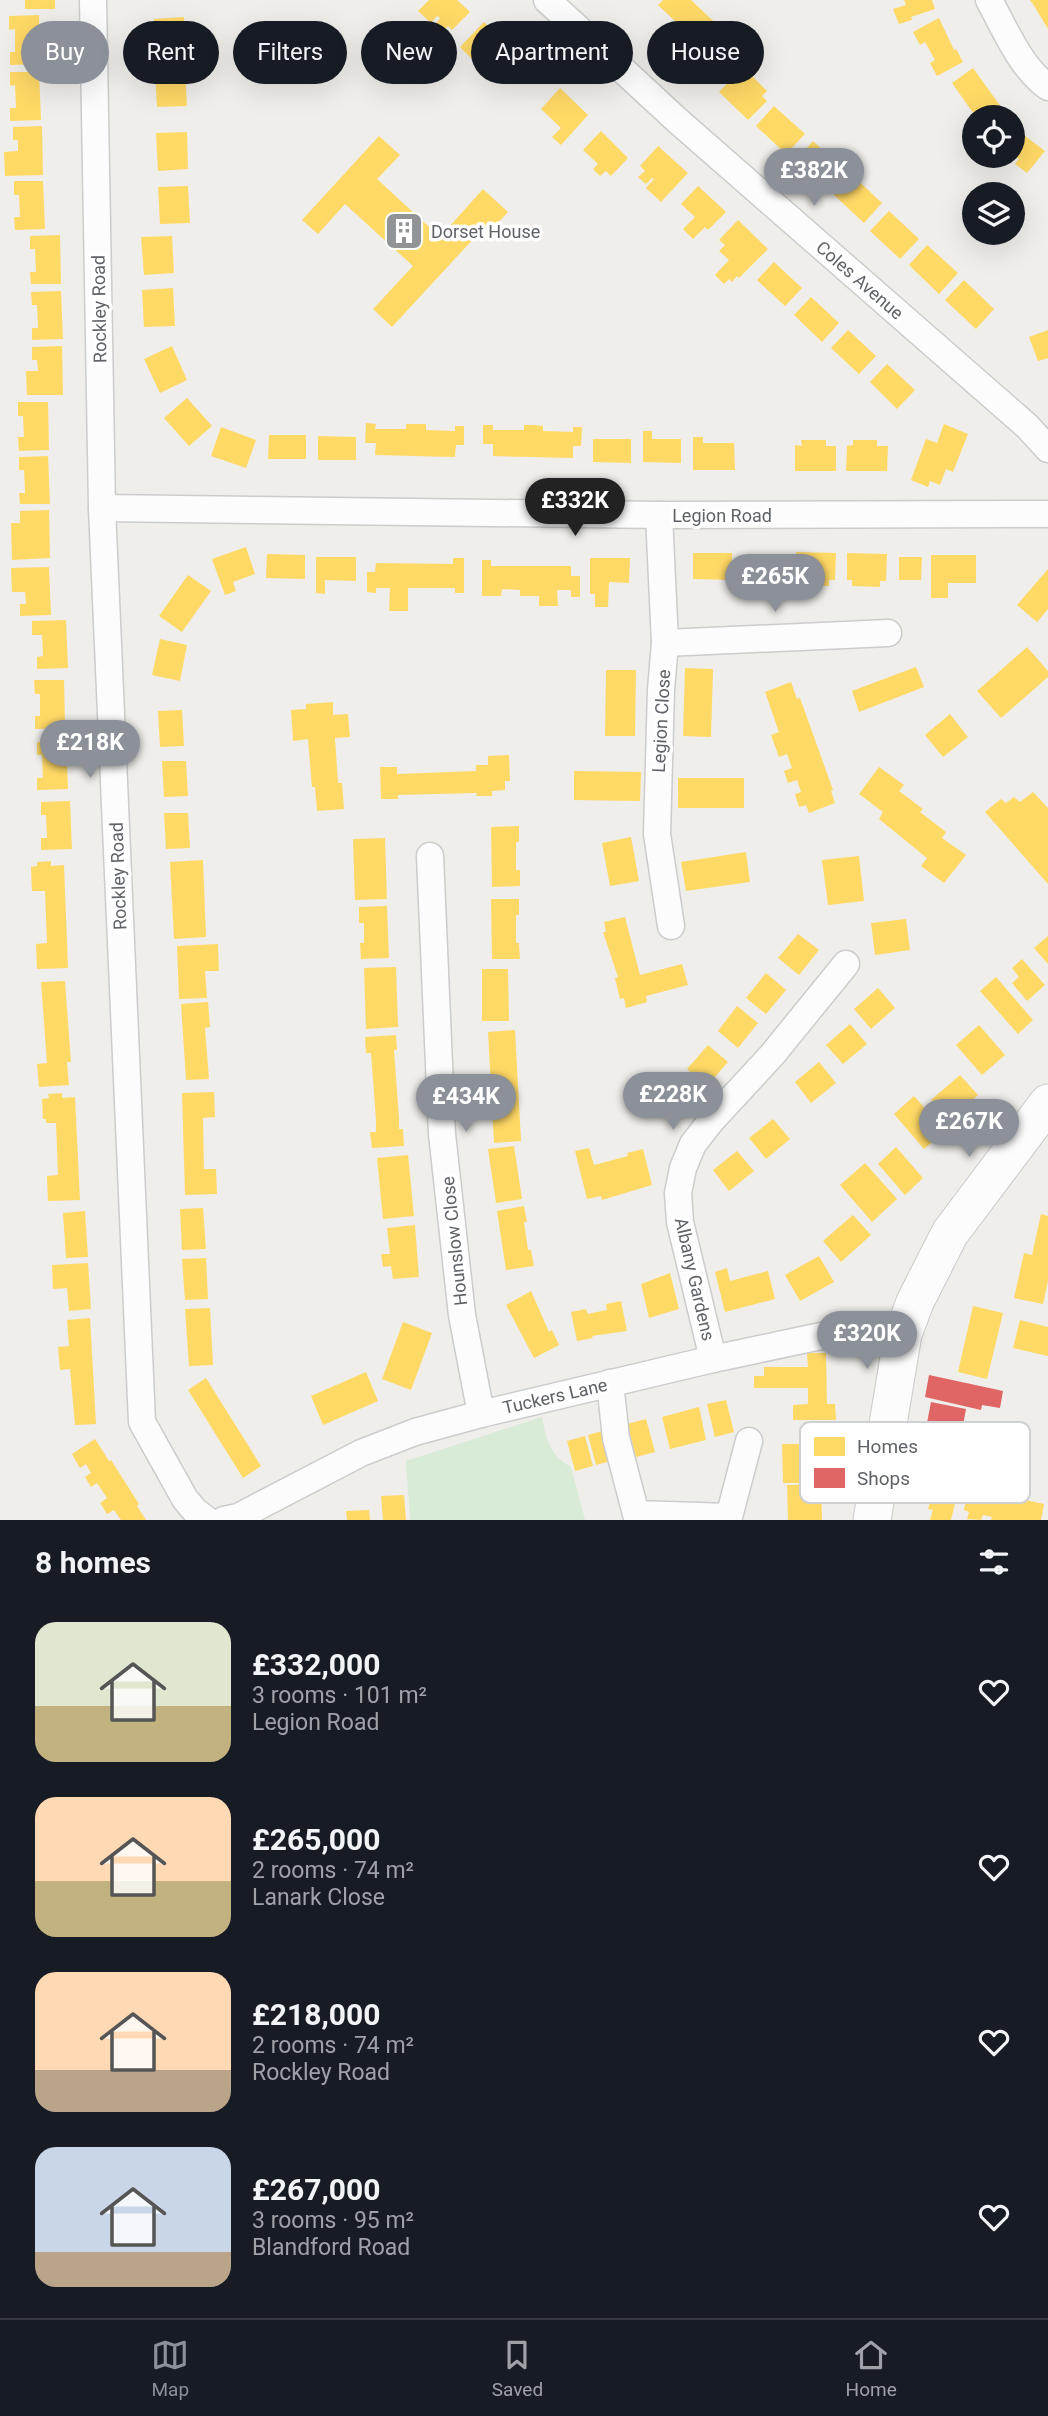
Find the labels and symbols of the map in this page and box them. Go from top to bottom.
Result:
pin: £382K [765,148,863,208]
building icon: Dorset House [383,210,425,252]
place label: Dorset House [431,221,540,242]
street label: Coles Avenue [812,236,908,324]
street label: Rockley Road [88,255,110,363]
pin: £332K [526,478,624,538]
street label: Legion Road [672,505,772,526]
pin: £265K [726,554,824,614]
street label: Legion Close [648,669,674,773]
pin: £218K [41,720,139,780]
street label: Rockley Road [106,822,130,930]
pin: £228K [624,1072,722,1132]
pin: £434K [417,1074,515,1134]
pin: £267K [920,1100,1018,1159]
street label: Hounslow Close [437,1175,471,1307]
street label: Albany Gardens [671,1215,719,1343]
pin: £320K [818,1312,916,1371]
street label: Tuckers Lane [501,1374,609,1418]
legend [800,1422,1030,1503]
text: Homes [857,1435,918,1458]
text: Shops [857,1467,910,1490]

